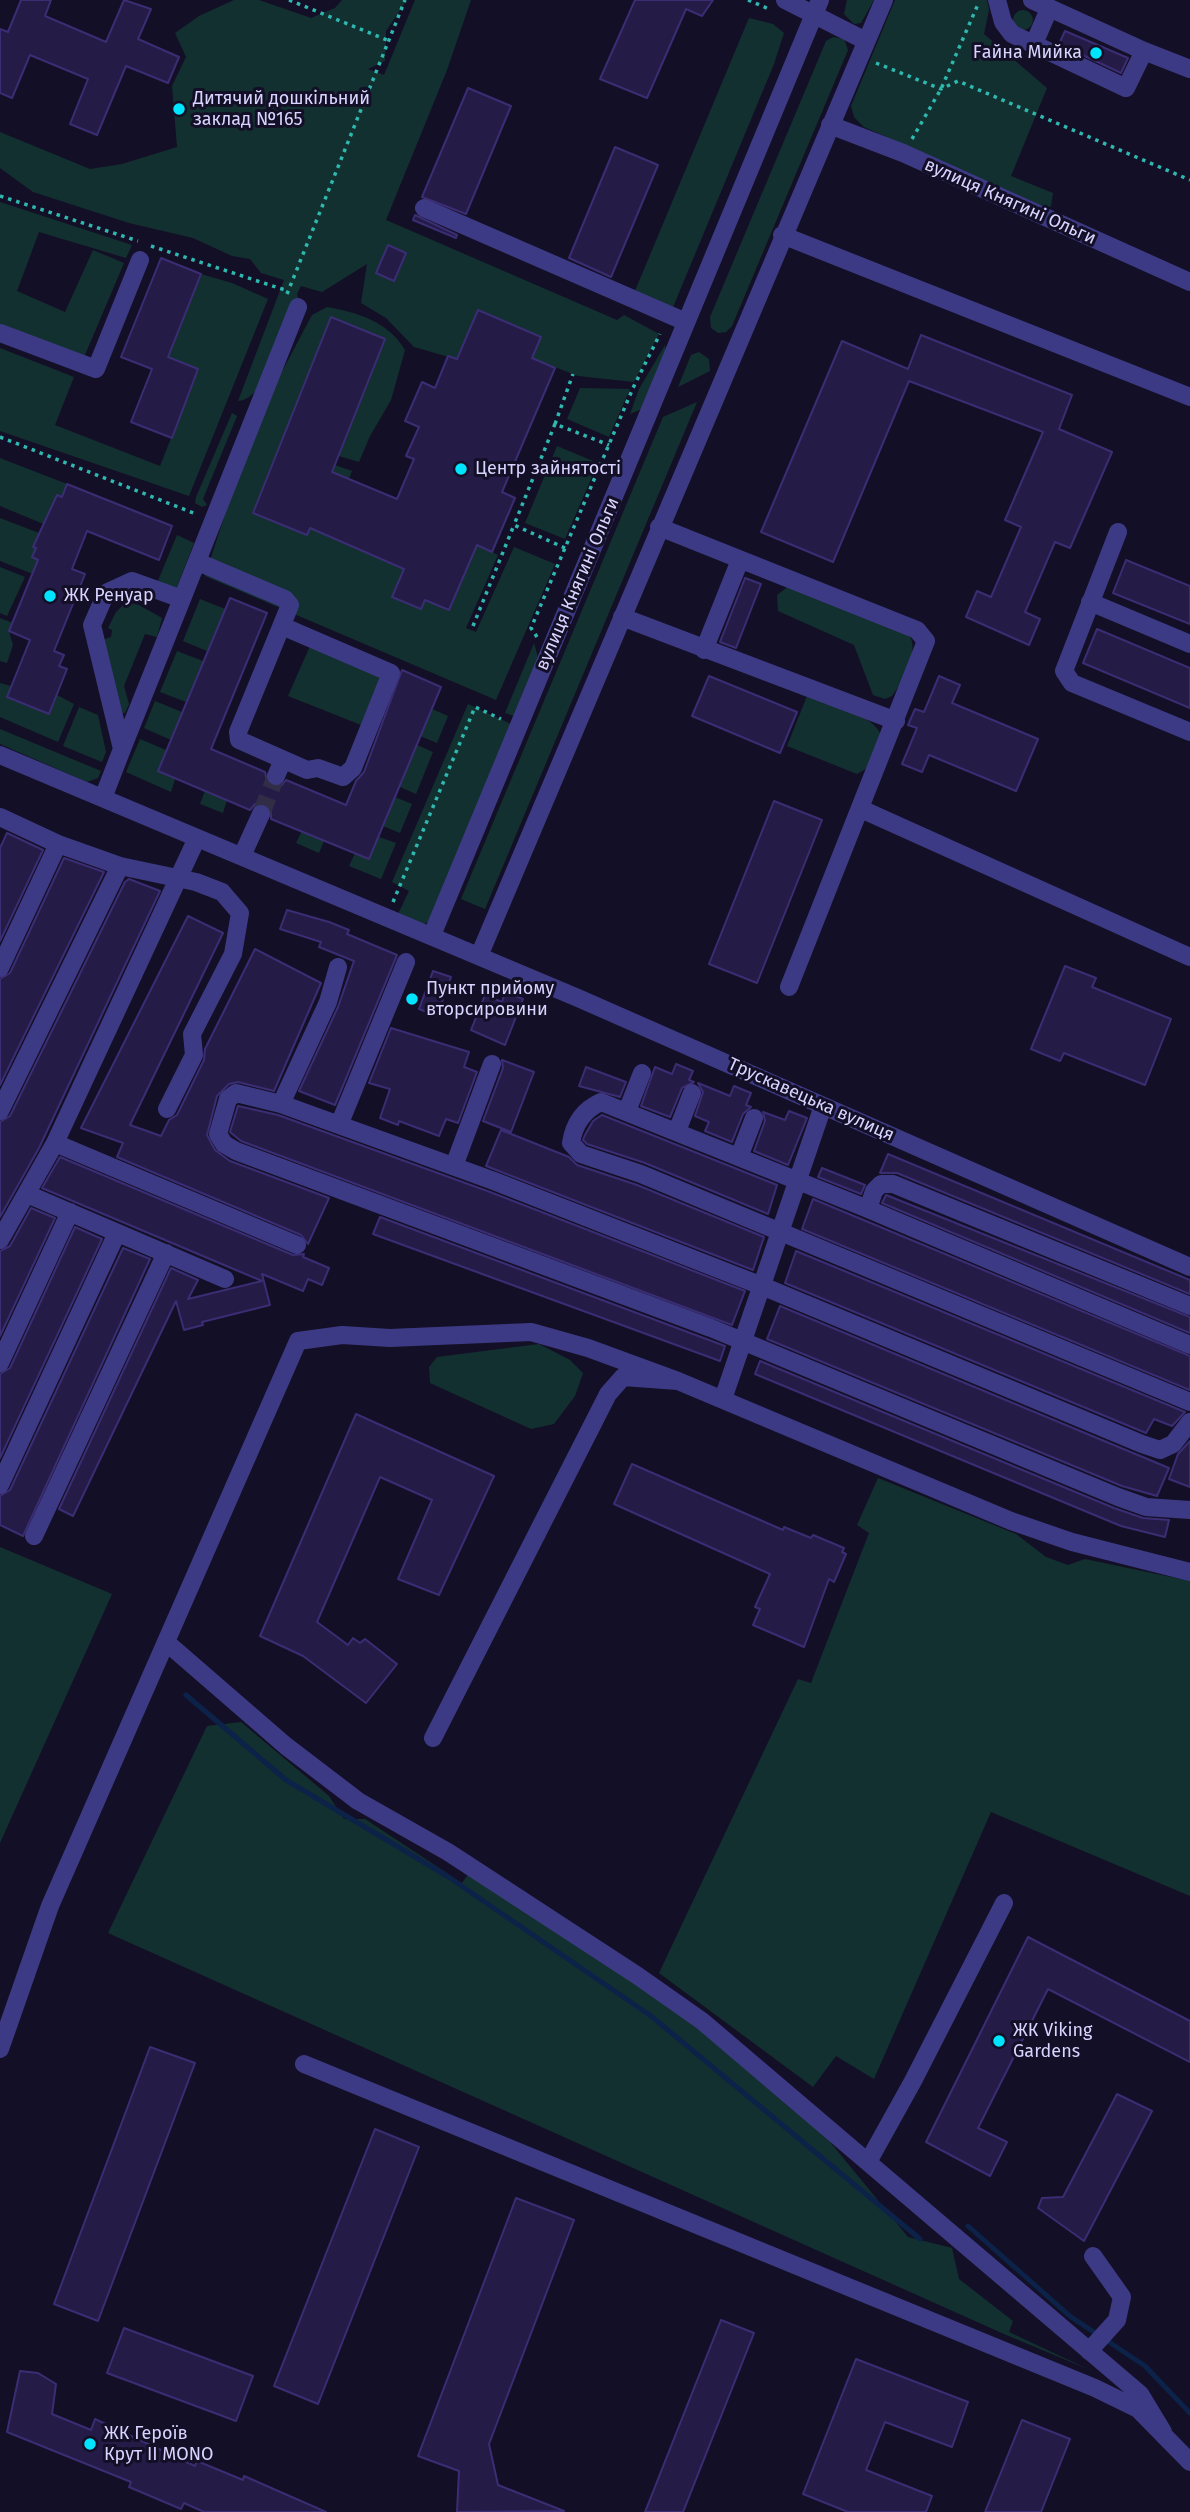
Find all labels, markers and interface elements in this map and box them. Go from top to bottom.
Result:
place label: Fайна Мийка [973,42,1082,64]
marker: Fайна Мийка [1088,45,1104,61]
place label: Дитячий дошкільний заклад №165 [193,88,370,130]
marker: Дитячий дошкільний заклад №165 [171,101,187,117]
street label: вулиця Княгині Ольги [921,154,1099,250]
place label: Центр зайнятості [475,458,621,480]
marker: Центр зайнятості [453,461,469,477]
street label: вулиця Княгині Ольги [532,494,624,674]
place label: ЖК Ренуар [64,585,154,607]
marker: ЖК Ренуар [42,588,58,604]
place label: Пункт прийому вторсировини [426,978,554,1020]
marker: Пункт прийому вторсировини [404,991,420,1007]
street label: Трускавецька вулиця [725,1054,897,1146]
place label: ЖК Viking Gardens [1013,2020,1092,2062]
marker: ЖК Viking Gardens [991,2033,1007,2049]
place label: ЖК Героїв Крут ІІ MONO [104,2423,213,2466]
marker: ЖК Героїв Крут ІІ MONO [82,2436,98,2452]

